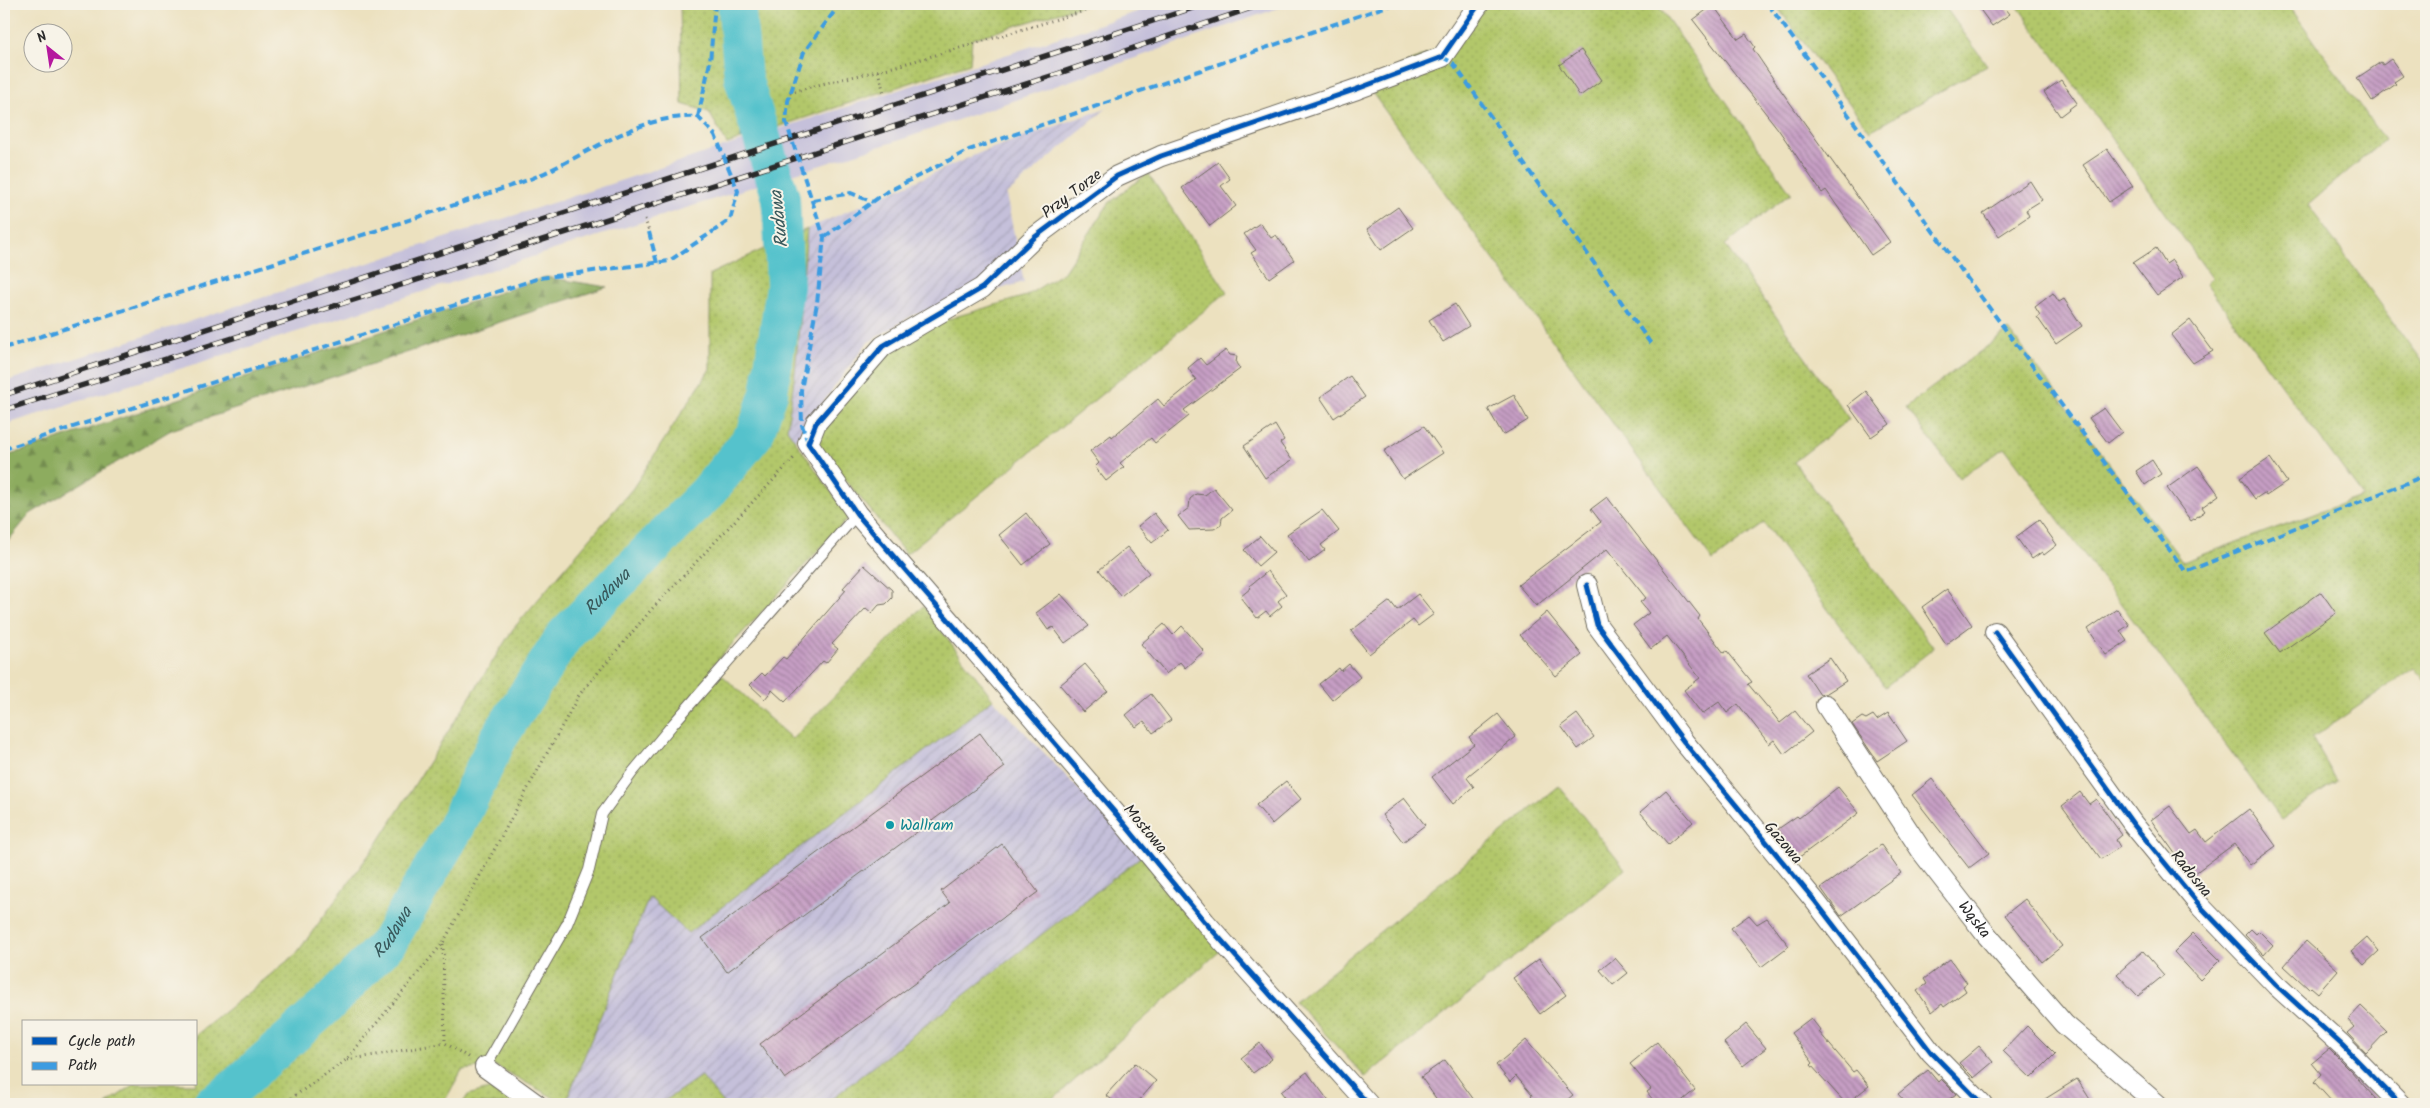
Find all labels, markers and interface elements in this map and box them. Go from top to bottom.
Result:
north arrow [22,22,72,72]
text: N [33,26,51,49]
street label: Przy Torze [1036,163,1108,225]
water label: Rudawa [762,188,797,249]
water label: Rudawa [577,561,639,623]
street label: Mostowa [1117,799,1173,859]
place label: Wallram [900,813,954,838]
street label: Gazowa [1757,816,1809,870]
marker: Wallram [884,819,896,831]
street label: Radosna [2164,845,2218,903]
street label: Wąska [1952,895,1997,944]
water label: Rudawa [365,900,421,966]
legend [22,1020,198,1086]
text: Cycle path [68,1030,135,1054]
text: Path [68,1054,97,1078]

